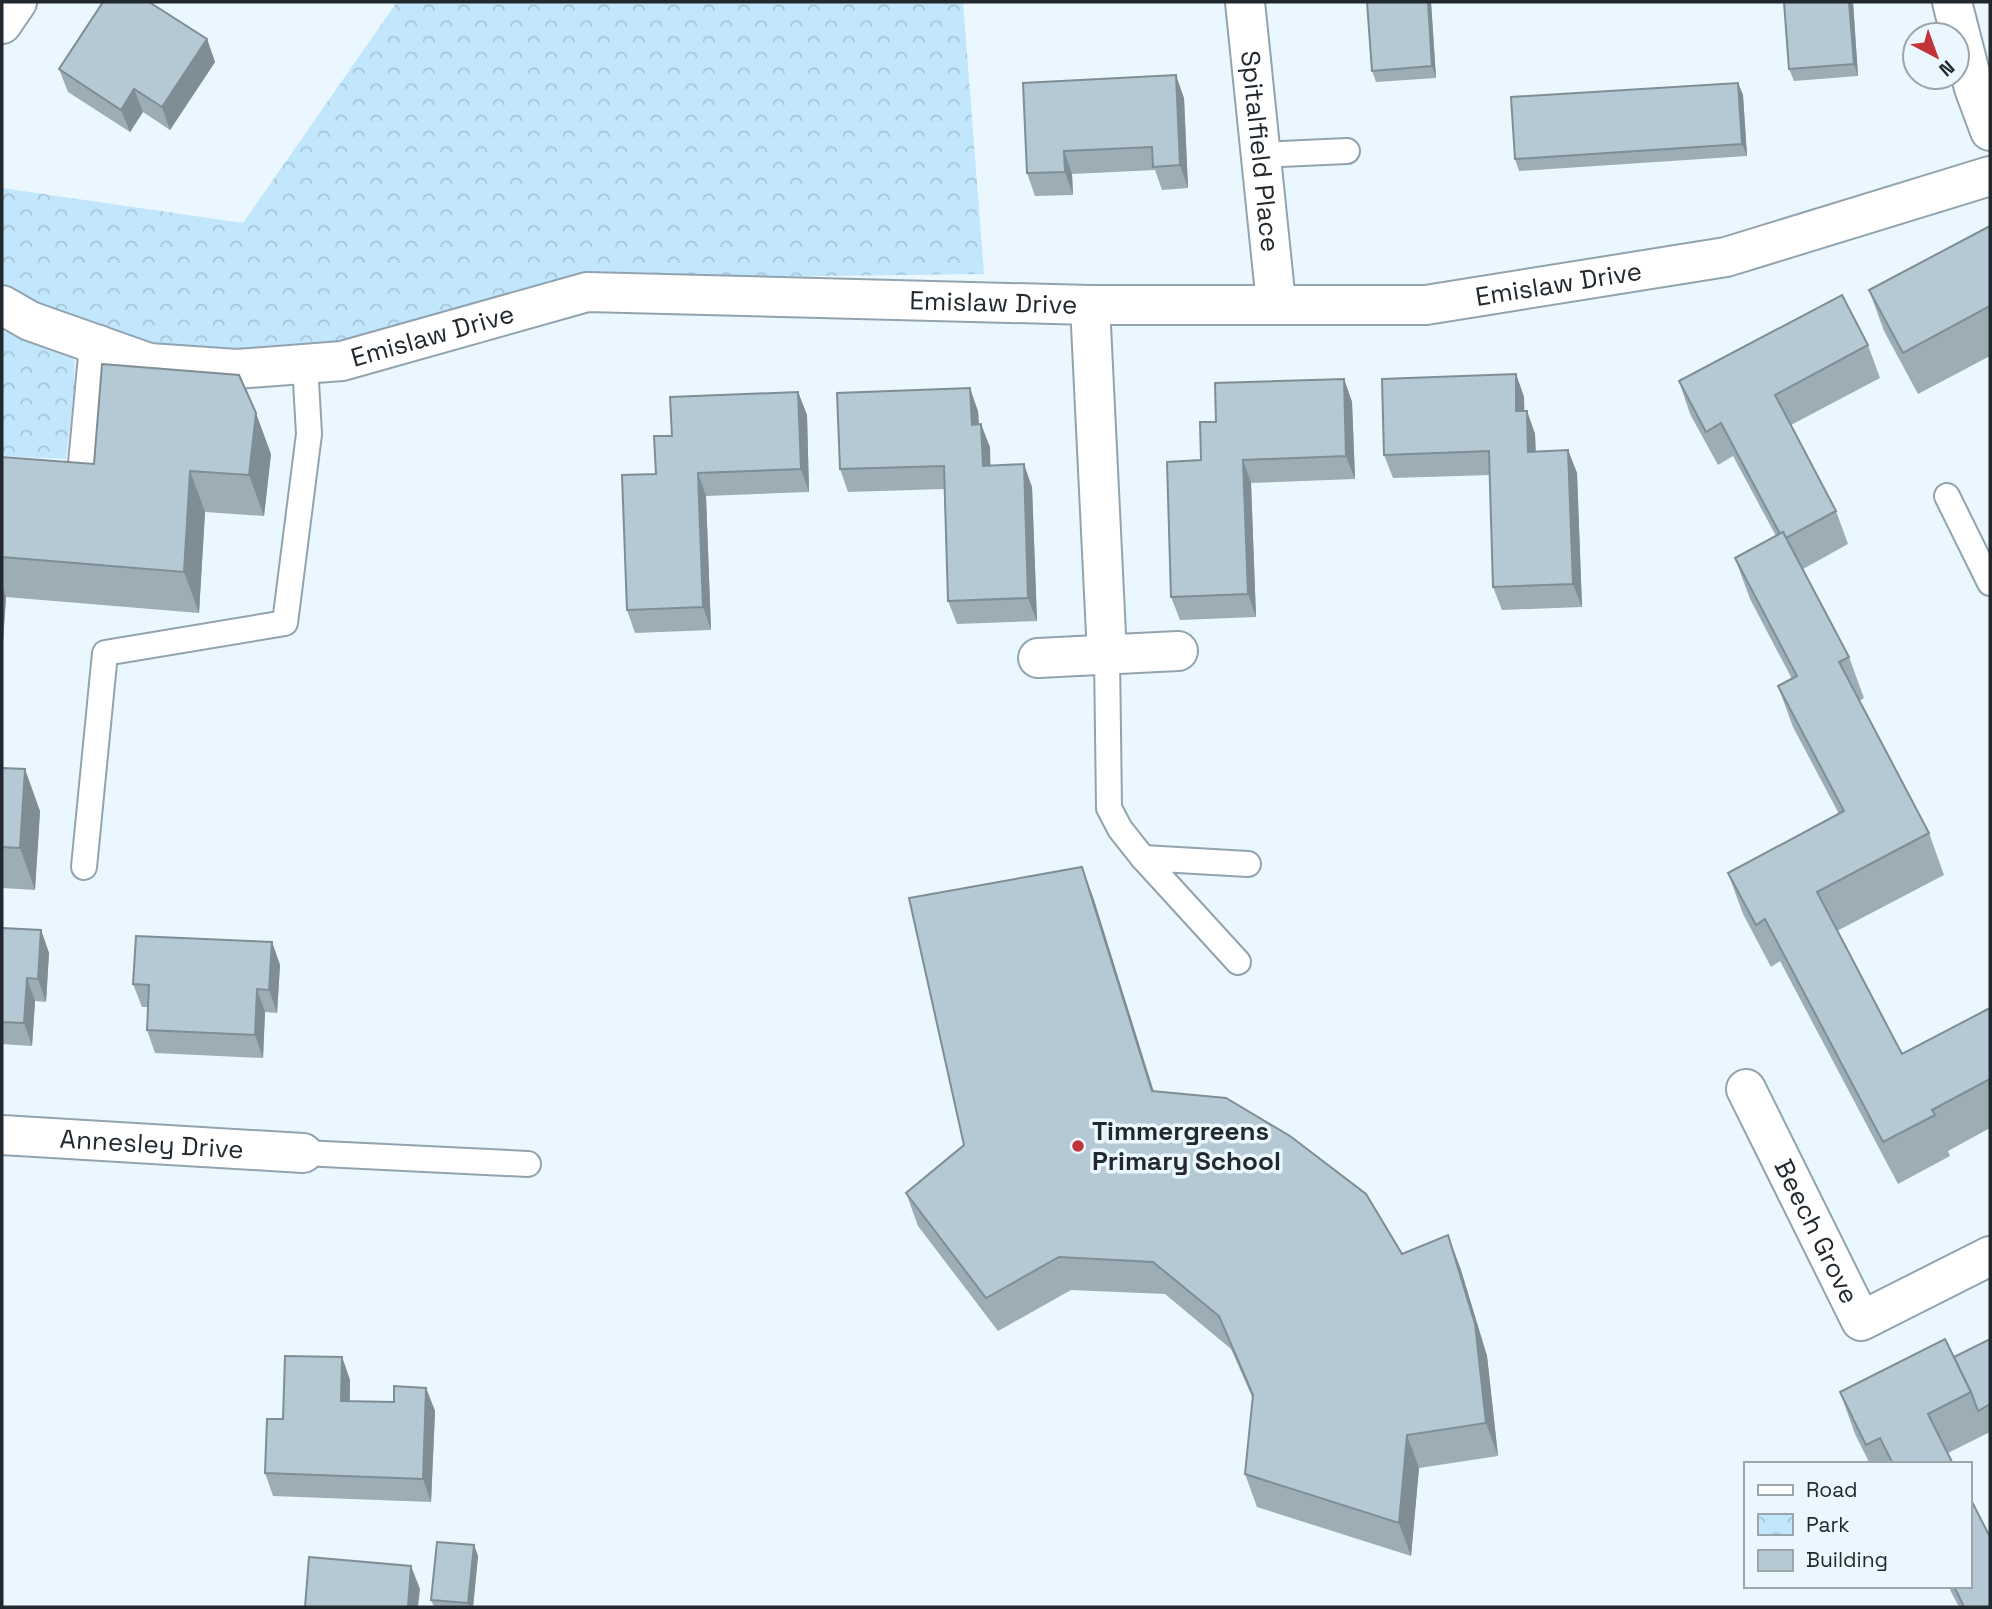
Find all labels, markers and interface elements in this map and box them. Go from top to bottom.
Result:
north arrow [1901,21,1971,91]
street label: Spitalfield Place [1233,49,1288,254]
text: N [1934,55,1960,82]
street label: Emislaw Drive [1473,254,1644,314]
street label: Emislaw Drive [909,283,1078,322]
street label: Emislaw Drive [347,296,518,375]
place label: Timmergreens Primary School [1092,1114,1281,1178]
street label: Annesley Drive [59,1121,245,1166]
marker: Timmergreens Primary School [1070,1138,1086,1154]
street label: Beech Grove [1766,1154,1867,1309]
legend [1744,1462,1971,1588]
text: Road [1806,1476,1858,1503]
text: Park [1806,1511,1850,1538]
text: Building [1806,1546,1888,1573]

